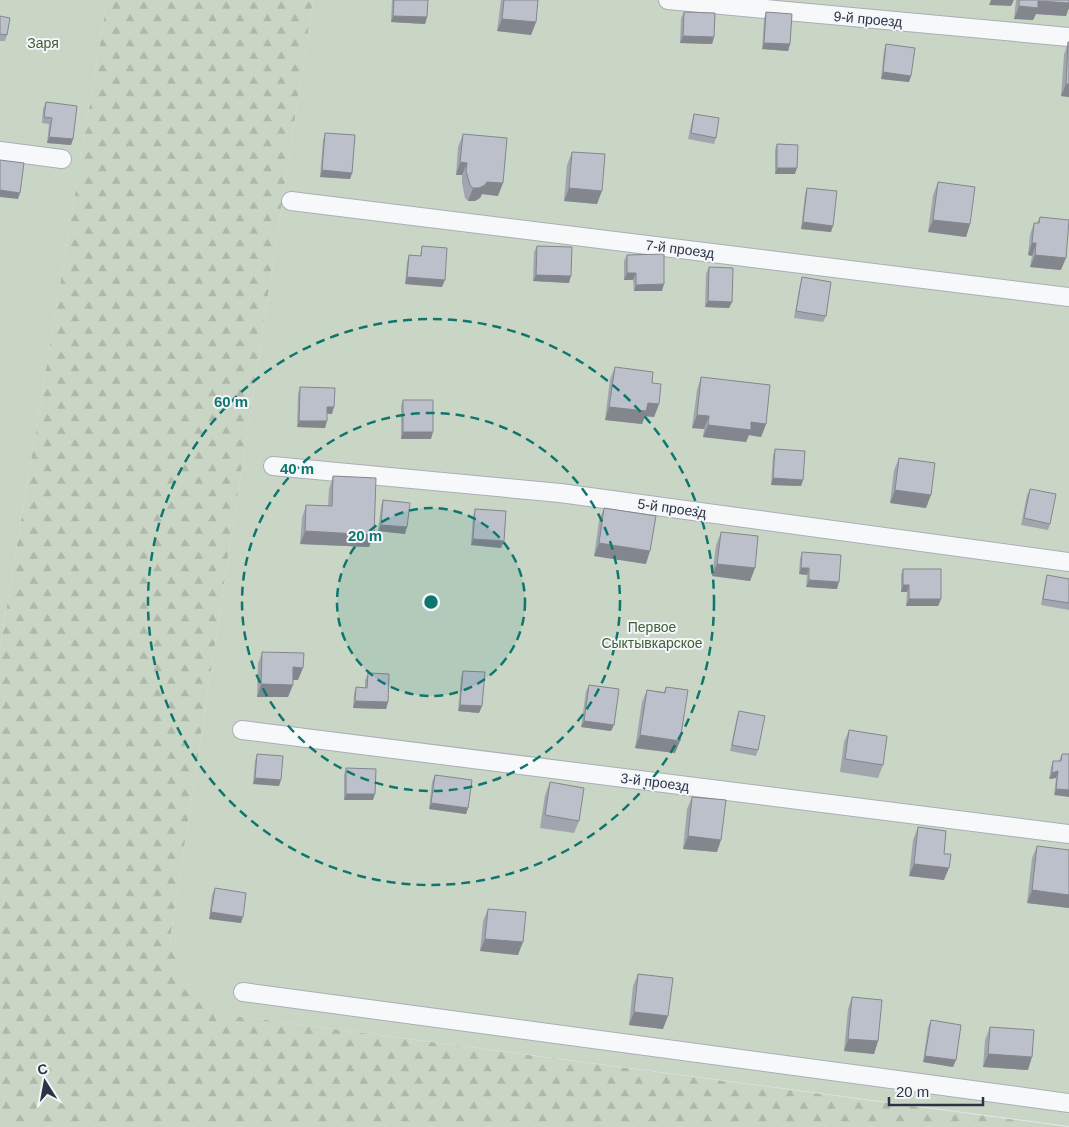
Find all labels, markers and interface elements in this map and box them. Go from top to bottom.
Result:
street label: 9-й проезд [833,8,903,30]
park label: Заря [27,35,59,51]
street label: 7-й проезд [645,237,715,261]
text: 60 m [214,393,248,410]
text: 40 m [280,460,314,477]
street label: 5-й проезд [637,495,707,521]
text: 20 m [348,527,382,544]
centre of rings [422,593,440,611]
park label: Первое Сыктывкарское [601,619,703,651]
street label: 3-й проезд [620,770,690,794]
north arrow [20,1057,70,1107]
text: С [36,1060,49,1078]
scale bar [889,1074,983,1106]
text: 20 m [896,1083,929,1100]

